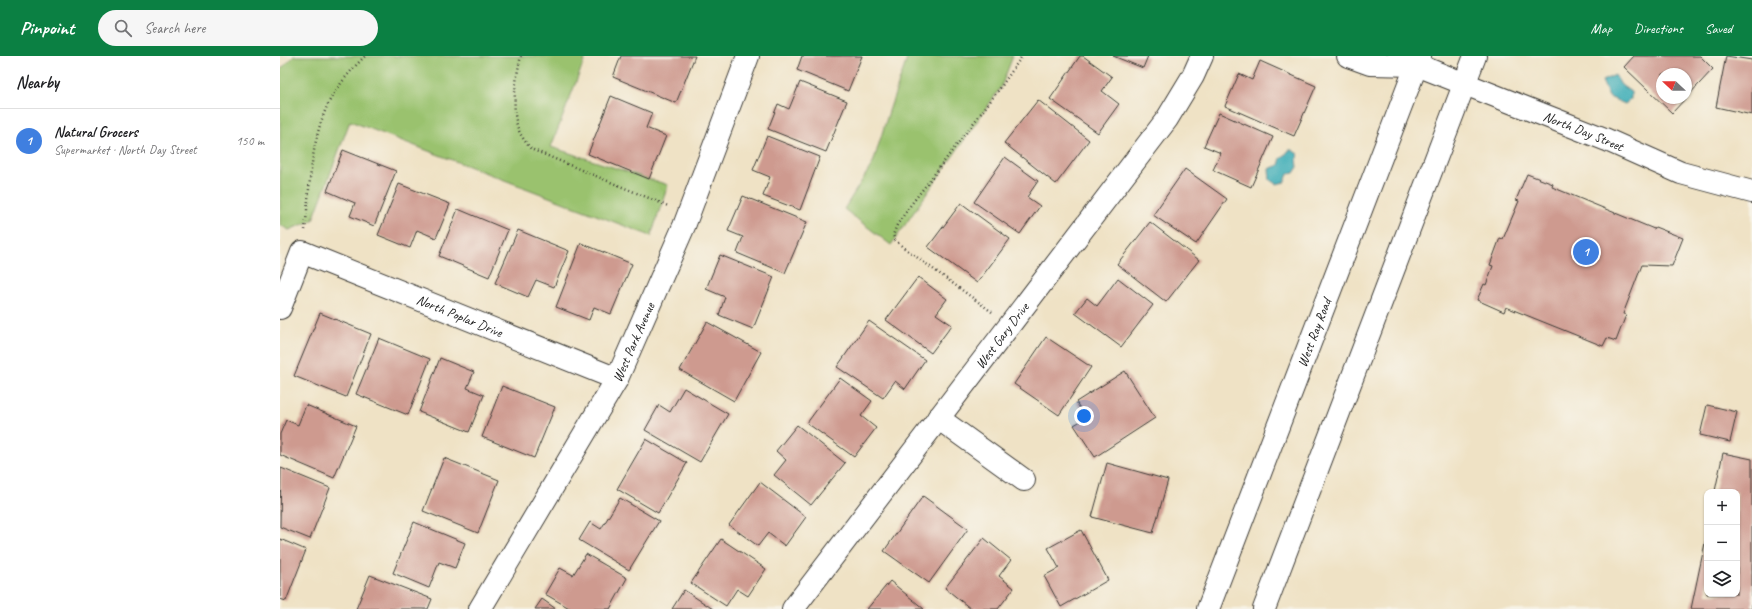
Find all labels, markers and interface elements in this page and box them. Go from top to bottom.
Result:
search box [98,10,378,46]
text: Pinpoint [20,16,74,40]
icon: search [112,17,134,39]
text: Search here [144,19,205,38]
text: Map [1591,20,1612,37]
text: Directions [1634,20,1683,37]
text: Saved [1705,20,1732,37]
north arrow [1656,68,1692,104]
text: Nearby [16,72,59,93]
street label: North Day Street [1541,108,1627,156]
text: Natural Grocers [54,123,138,142]
text: 1 [26,133,32,149]
text: 150 m [236,133,264,149]
text: Supermarket · North Day Street [54,142,196,158]
pin: 1 [1573,237,1599,267]
street label: North Poplar Drive [414,291,506,341]
street label: West Ray Road [1294,294,1336,369]
street label: West Gary Drive [972,298,1034,372]
street label: West Park Avenue [609,299,659,385]
your location [1074,406,1094,426]
map controls [1704,489,1740,597]
button: + [1704,489,1740,525]
button: − [1704,525,1740,561]
button: layers [1704,561,1740,597]

